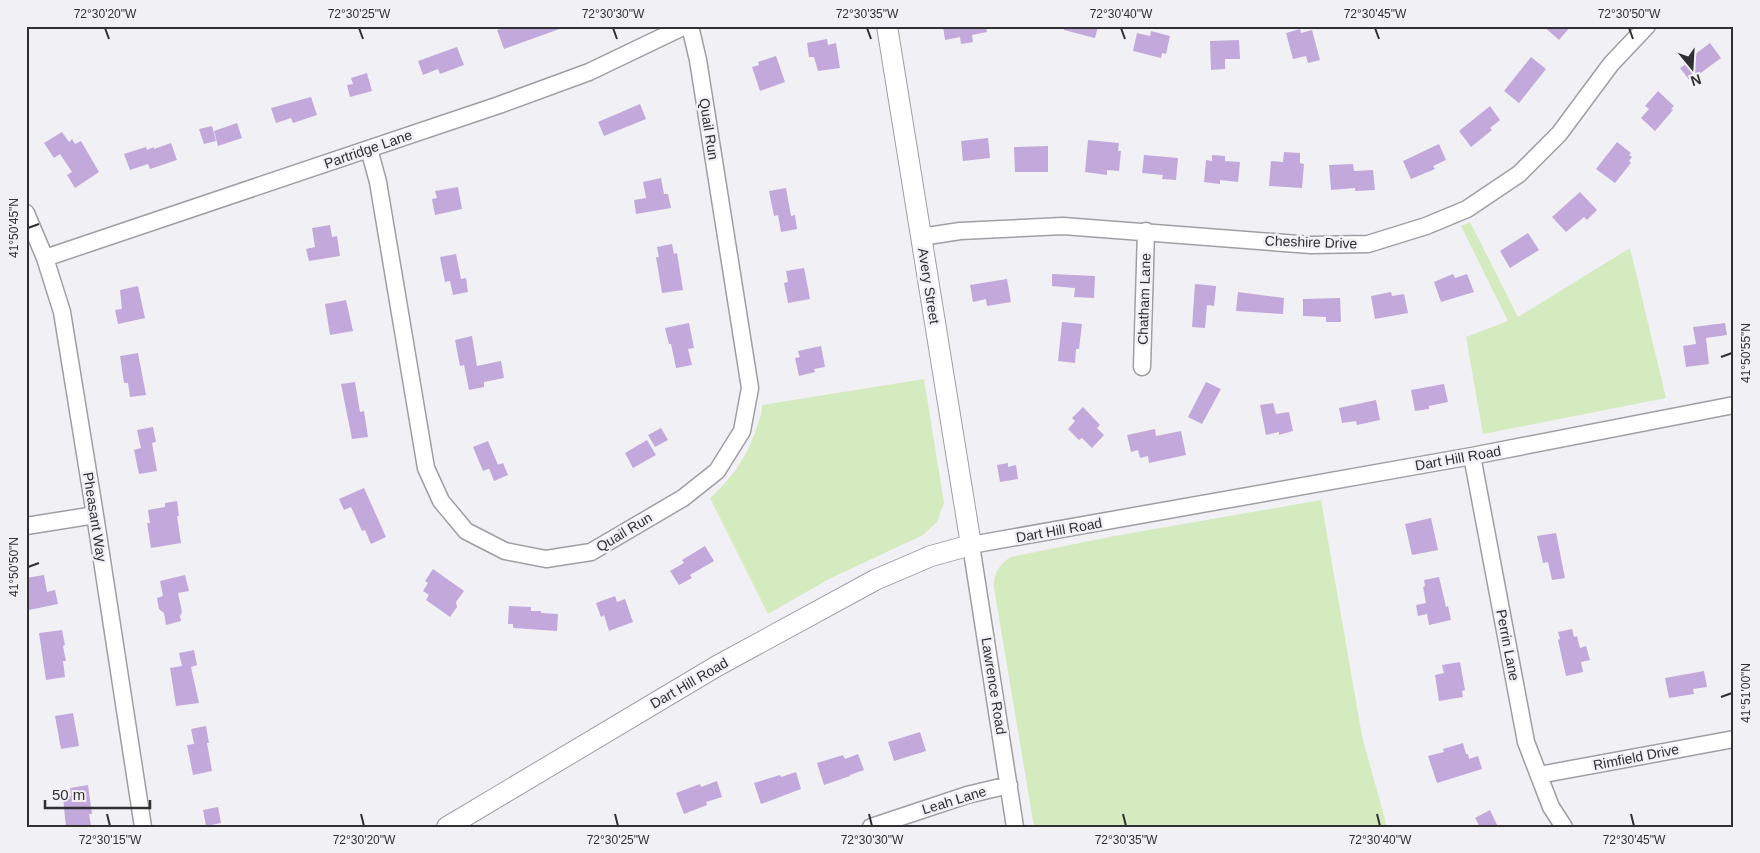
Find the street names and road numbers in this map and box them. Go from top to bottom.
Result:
street label: Quail Run [696,97,722,161]
street label: Partridge Lane [322,126,414,172]
street label: Cheshire Drive [1264,232,1358,252]
street label: Avery Street [915,247,943,325]
street label: Chatham Lane [1134,253,1154,345]
street label: Dart Hill Road [1414,443,1502,473]
street label: Pheasant Way [80,471,110,563]
street label: Quail Run [593,509,655,555]
street label: Dart Hill Road [1015,515,1103,545]
street label: Perrin Lane [1493,608,1523,682]
street label: Lawrence Road [978,636,1010,736]
street label: Dart Hill Road [647,654,731,712]
street label: Rimfield Drive [1592,741,1680,773]
street label: Leah Lane [920,783,988,817]

